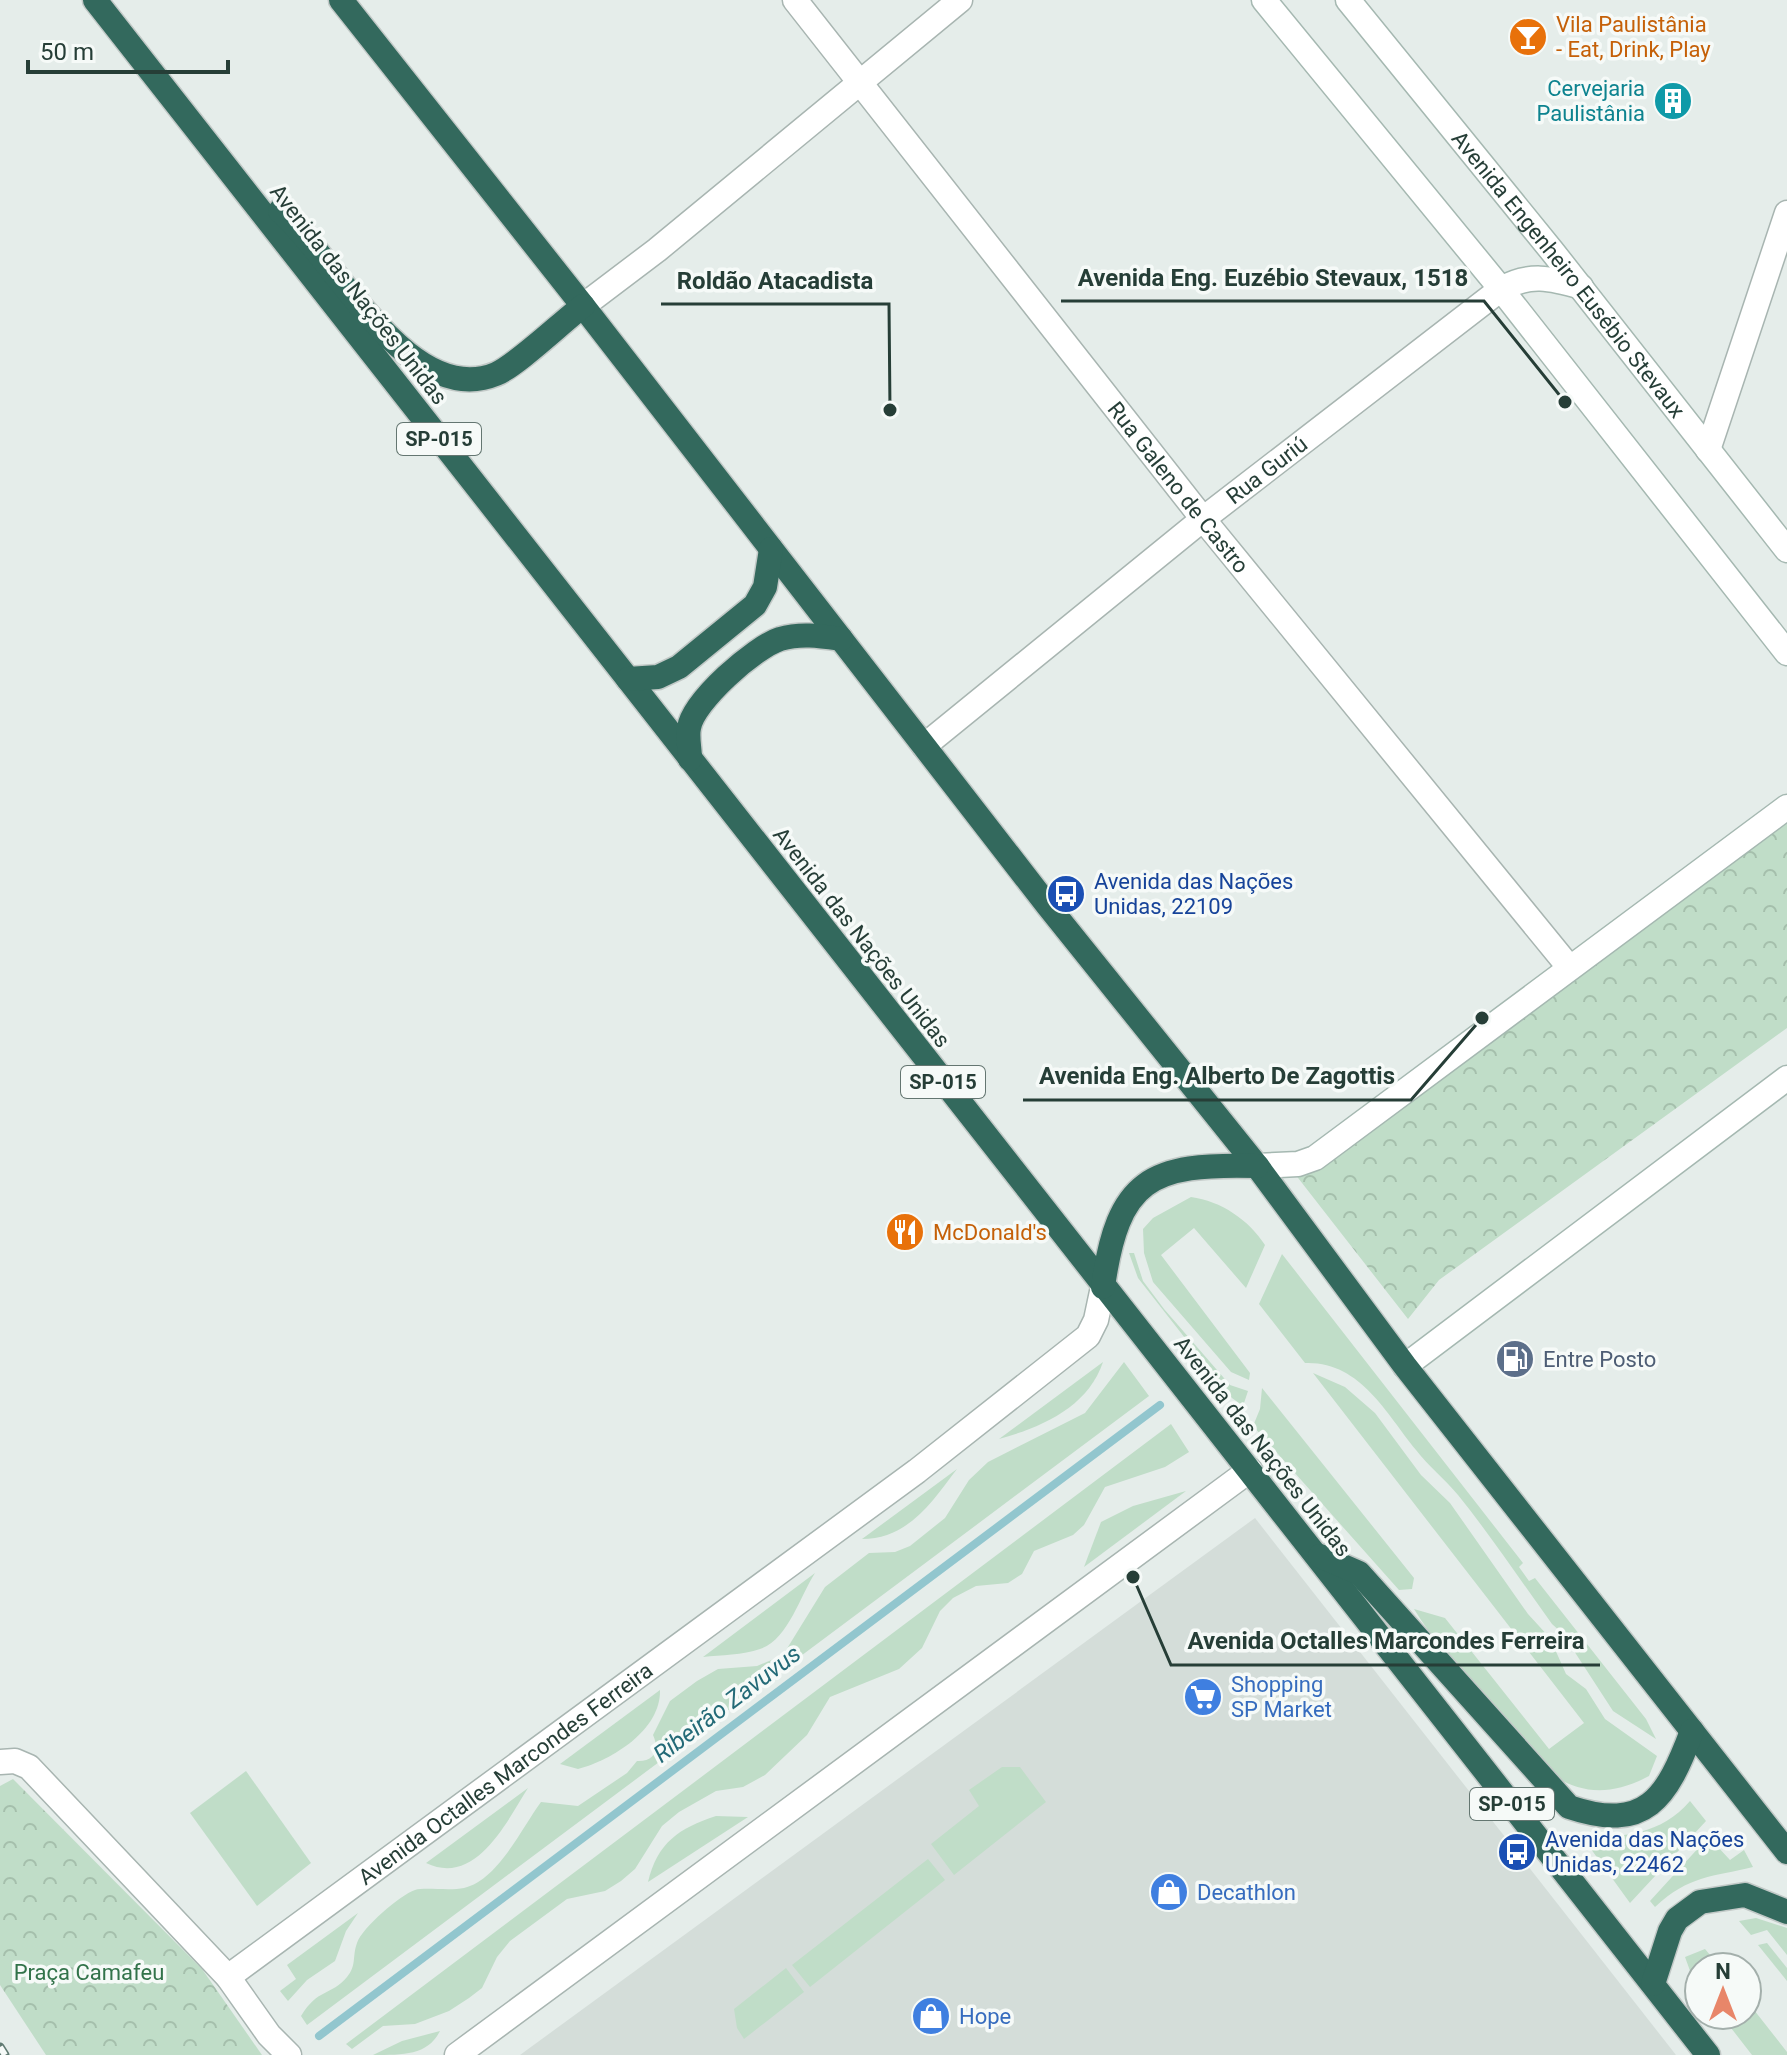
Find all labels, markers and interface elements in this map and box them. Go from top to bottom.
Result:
place label: Vila Paulistânia - Eat, Drink, Play [1556,12,1711,62]
bar icon: Vila Paulistânia - Eat, Drink, Play [1507,16,1549,58]
scale bar [28,24,228,74]
text: 50 m [40,38,94,66]
place label: Cervejaria Paulistânia [1536,76,1645,126]
building icon: Cervejaria Paulistânia [1652,80,1694,122]
street label: Avenida Engenheiro Eusébio Stevaux [1447,126,1690,423]
street label: Avenida das Nações Unidas [265,179,452,409]
callout: Avenida Eng. Euzébio Stevaux, 1518 [1061,253,1484,301]
callout: Roldão Atacadista [661,256,889,304]
text: Avenida Eng. Euzébio Stevaux, 1518 [1078,264,1468,292]
text: Roldão Atacadista [677,267,873,295]
street label: Rua Galeno de Castro [1103,397,1254,578]
road number: SP-015 [397,423,481,455]
street label: Rua Guriú [1222,431,1312,509]
street label: Avenida das Nações Unidas [768,822,955,1052]
place label: Avenida das Nações Unidas, 22109 [1094,869,1293,919]
bus stop icon: Avenida das Nações Unidas, 22109 [1045,873,1087,915]
callout: Avenida Eng. Alberto De Zagottis [1023,1052,1411,1100]
text: Avenida Eng. Alberto De Zagottis [1039,1062,1395,1090]
road number: SP-015 [901,1066,985,1098]
restaurant icon: McDonald's [884,1211,926,1253]
place label: McDonald's [933,1220,1047,1245]
street label: Avenida das Nações Unidas [1169,1331,1356,1561]
fuel station icon: Entre Posto [1494,1338,1536,1380]
place label: Entre Posto [1543,1347,1656,1372]
callout: Avenida Octalles Marcondes Ferreira [1171,1617,1600,1665]
text: Avenida Octalles Marcondes Ferreira [1187,1627,1585,1655]
water label: Ribeirão Zavuvus [648,1640,806,1768]
street label: Avenida Octalles Marcondes Ferreira [354,1658,657,1890]
place label: Shopping SP Market [1231,1672,1332,1722]
supermarket icon: Shopping SP Market [1182,1676,1224,1718]
road number: SP-015 [1470,1788,1554,1820]
place label: Avenida das Nações Unidas, 22462 [1545,1827,1744,1877]
bus stop icon: Avenida das Nações Unidas, 22462 [1496,1831,1538,1873]
shop icon: Decathlon [1148,1871,1190,1913]
place label: Decathlon [1197,1880,1296,1905]
north arrow [1683,1951,1763,2031]
text: N [1715,1959,1731,1984]
park label: Praça Camafeu [14,1960,164,1985]
shop icon: Hope [910,1995,952,2037]
place label: Hope [959,2004,1011,2029]

